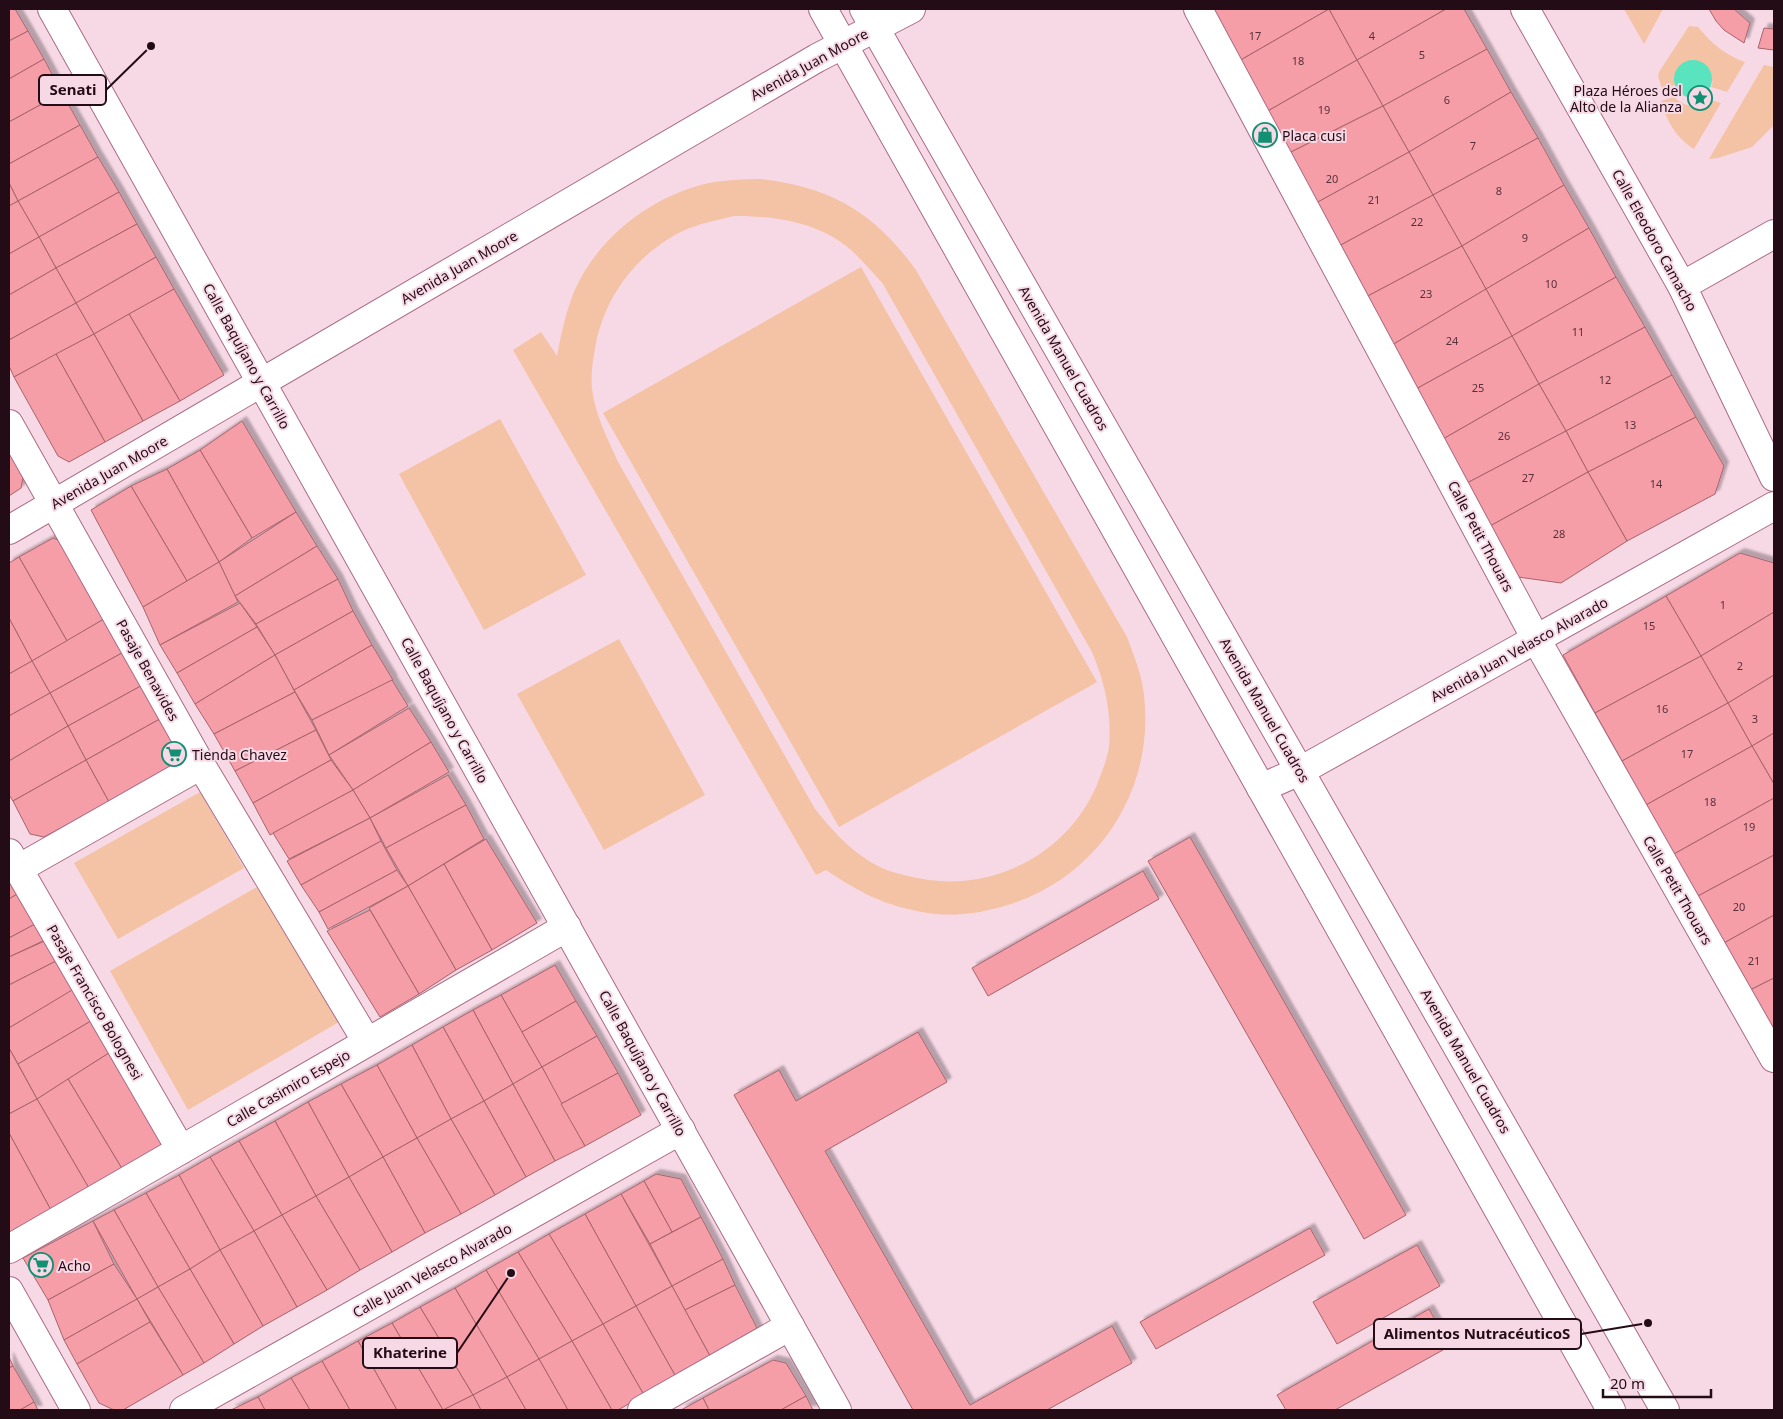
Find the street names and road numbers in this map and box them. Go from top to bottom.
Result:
street label: Avenida Juan Moore [747,24,871,104]
street label: Calle Eleodoro Camacho [1608,166,1702,314]
street label: Avenida Juan Moore [397,226,521,308]
street label: Calle Baquíjano y Carrillo [199,280,295,432]
street label: Avenida Manuel Cuadros [1015,282,1113,434]
street label: Avenida Juan Moore [47,431,171,513]
street label: Calle Petit Thouars [1444,477,1518,595]
street label: Avenida Juan Velasco Alvarado [1427,592,1611,706]
street label: Pasaje Benavides [112,616,184,724]
street label: Calle Baquíjano y Carrillo [397,634,493,786]
street label: Avenida Manuel Cuadros [1216,634,1314,786]
street label: Calle Petit Thouars [1639,832,1717,948]
street label: Pasaje Francisco Bolognesi [43,921,147,1083]
street label: Avenida Manuel Cuadros [1417,985,1515,1137]
street label: Calle Baquíjano y Carrillo [595,987,691,1139]
street label: Calle Casimiro Espejo [223,1045,353,1131]
street label: Calle Juan Velasco Alvarado [349,1218,515,1322]

